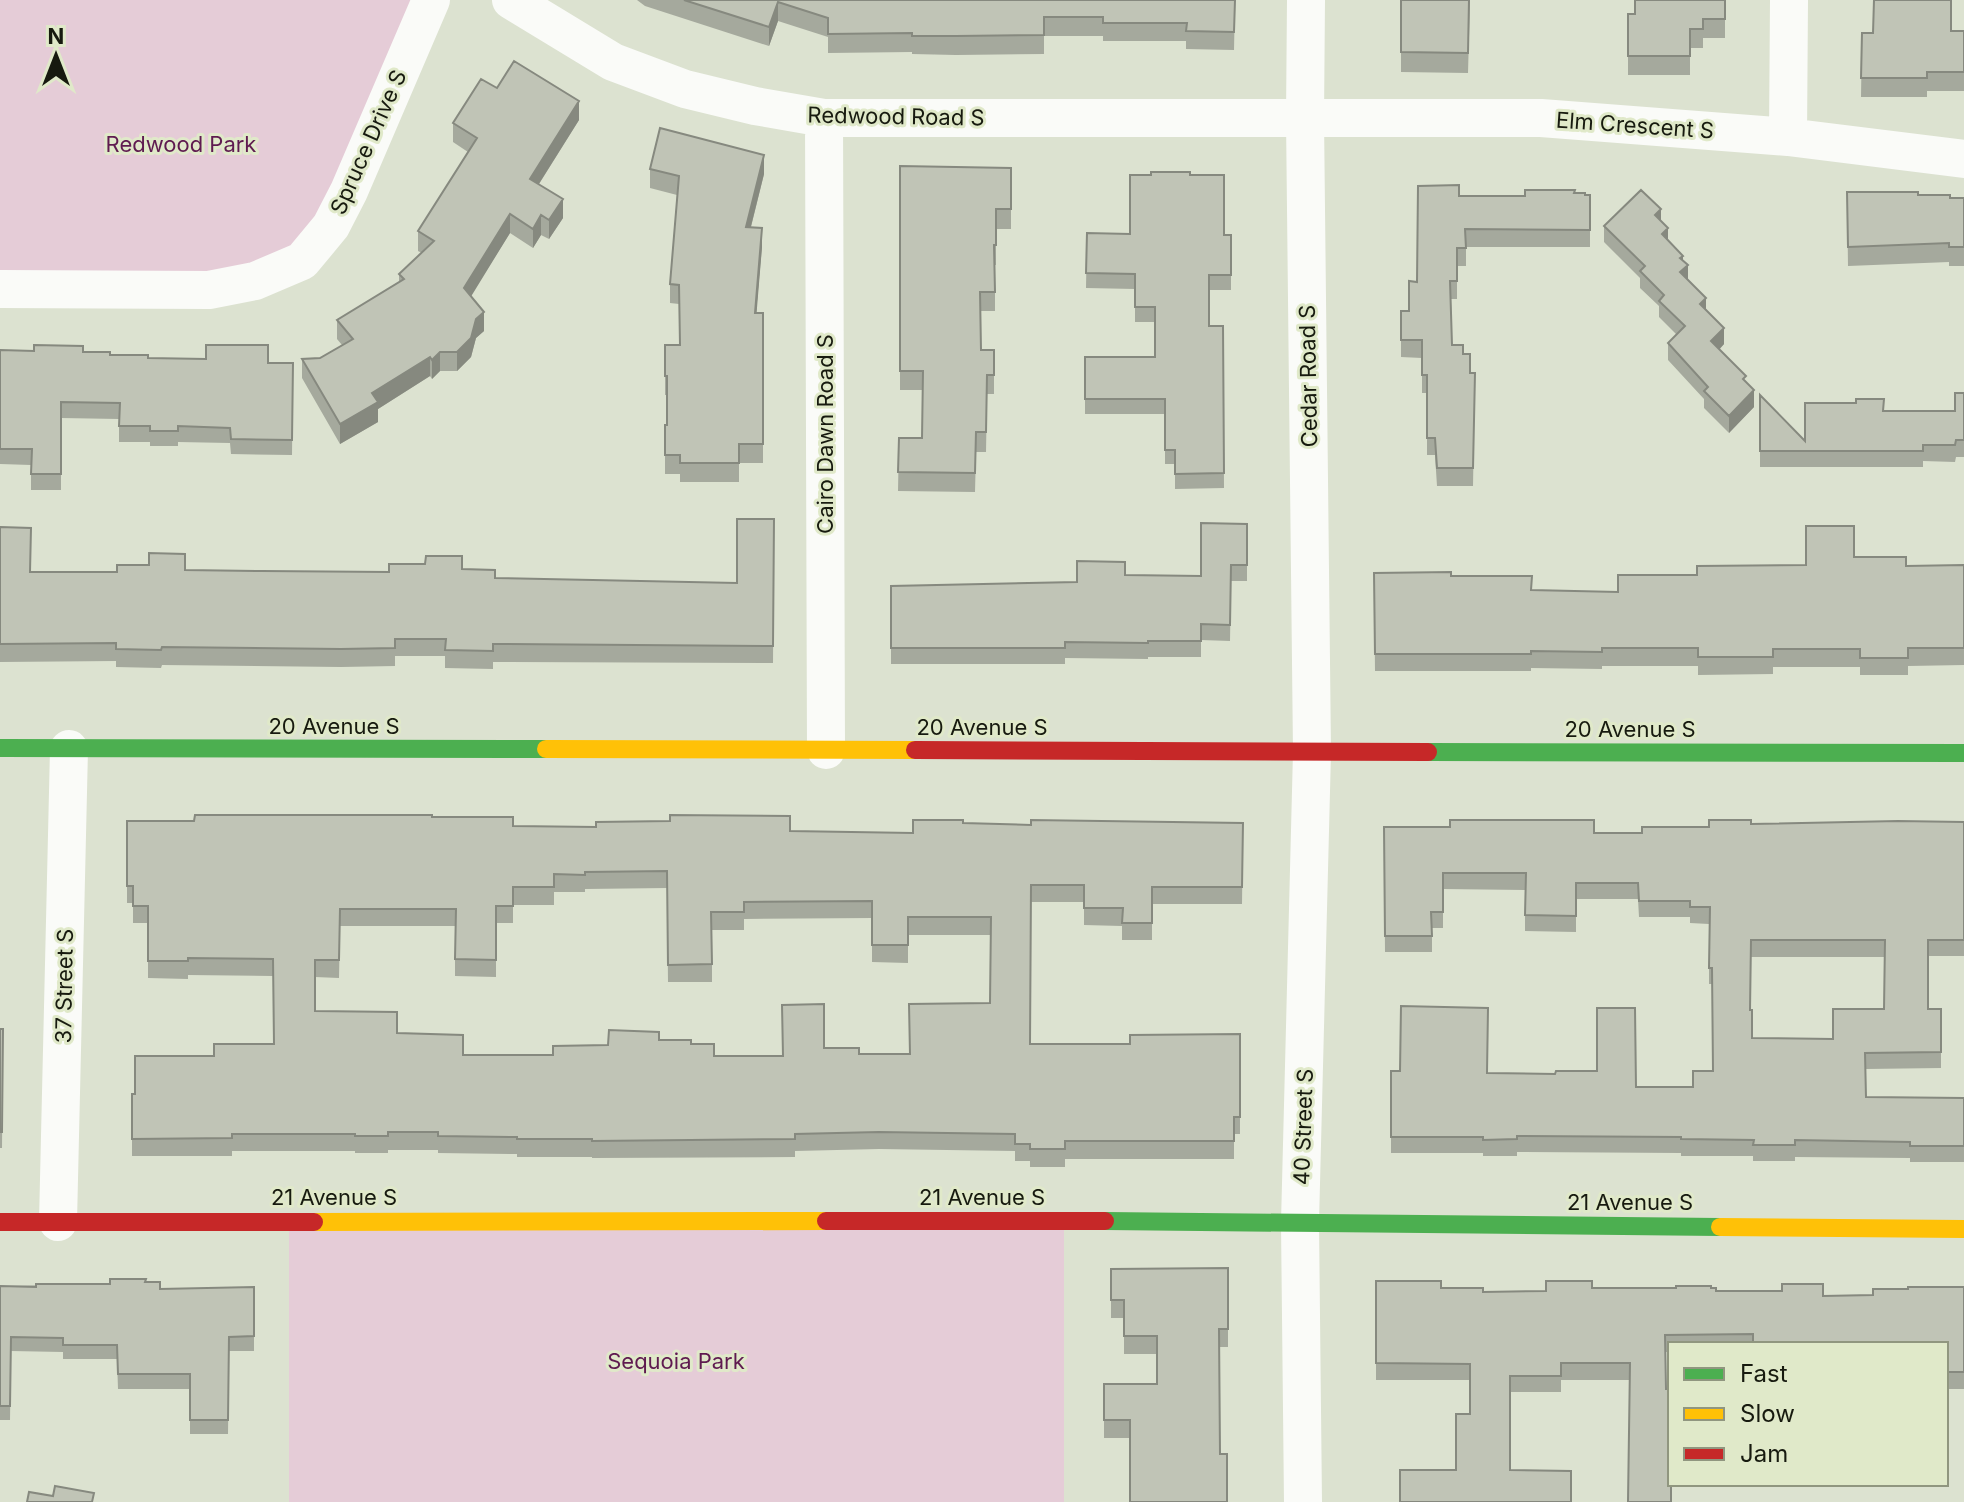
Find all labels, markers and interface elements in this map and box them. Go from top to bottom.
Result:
north arrow [16,16,96,96]
text: N [48,23,64,49]
street label: Spruce Drive S [325,66,411,218]
street label: Redwood Road S [807,101,985,131]
street label: Elm Crescent S [1555,107,1715,143]
park label: Redwood Park [106,131,256,157]
street label: Cedar Road S [1294,305,1322,447]
street label: Cairo Dawn Road S [812,334,838,534]
street label: 20 Avenue S [268,713,400,739]
street label: 20 Avenue S [916,714,1048,740]
street label: 20 Avenue S [1564,716,1696,742]
street label: 37 Street S [50,928,78,1044]
street label: 40 Street S [1288,1068,1318,1186]
street label: 21 Avenue S [271,1184,397,1210]
street label: 21 Avenue S [919,1184,1045,1210]
street label: 21 Avenue S [1567,1189,1693,1215]
legend [1668,1342,1948,1486]
park label: Sequoia Park [607,1348,745,1374]
text: Fast [1740,1359,1788,1388]
text: Slow [1740,1399,1795,1428]
text: Jam [1740,1439,1788,1468]

